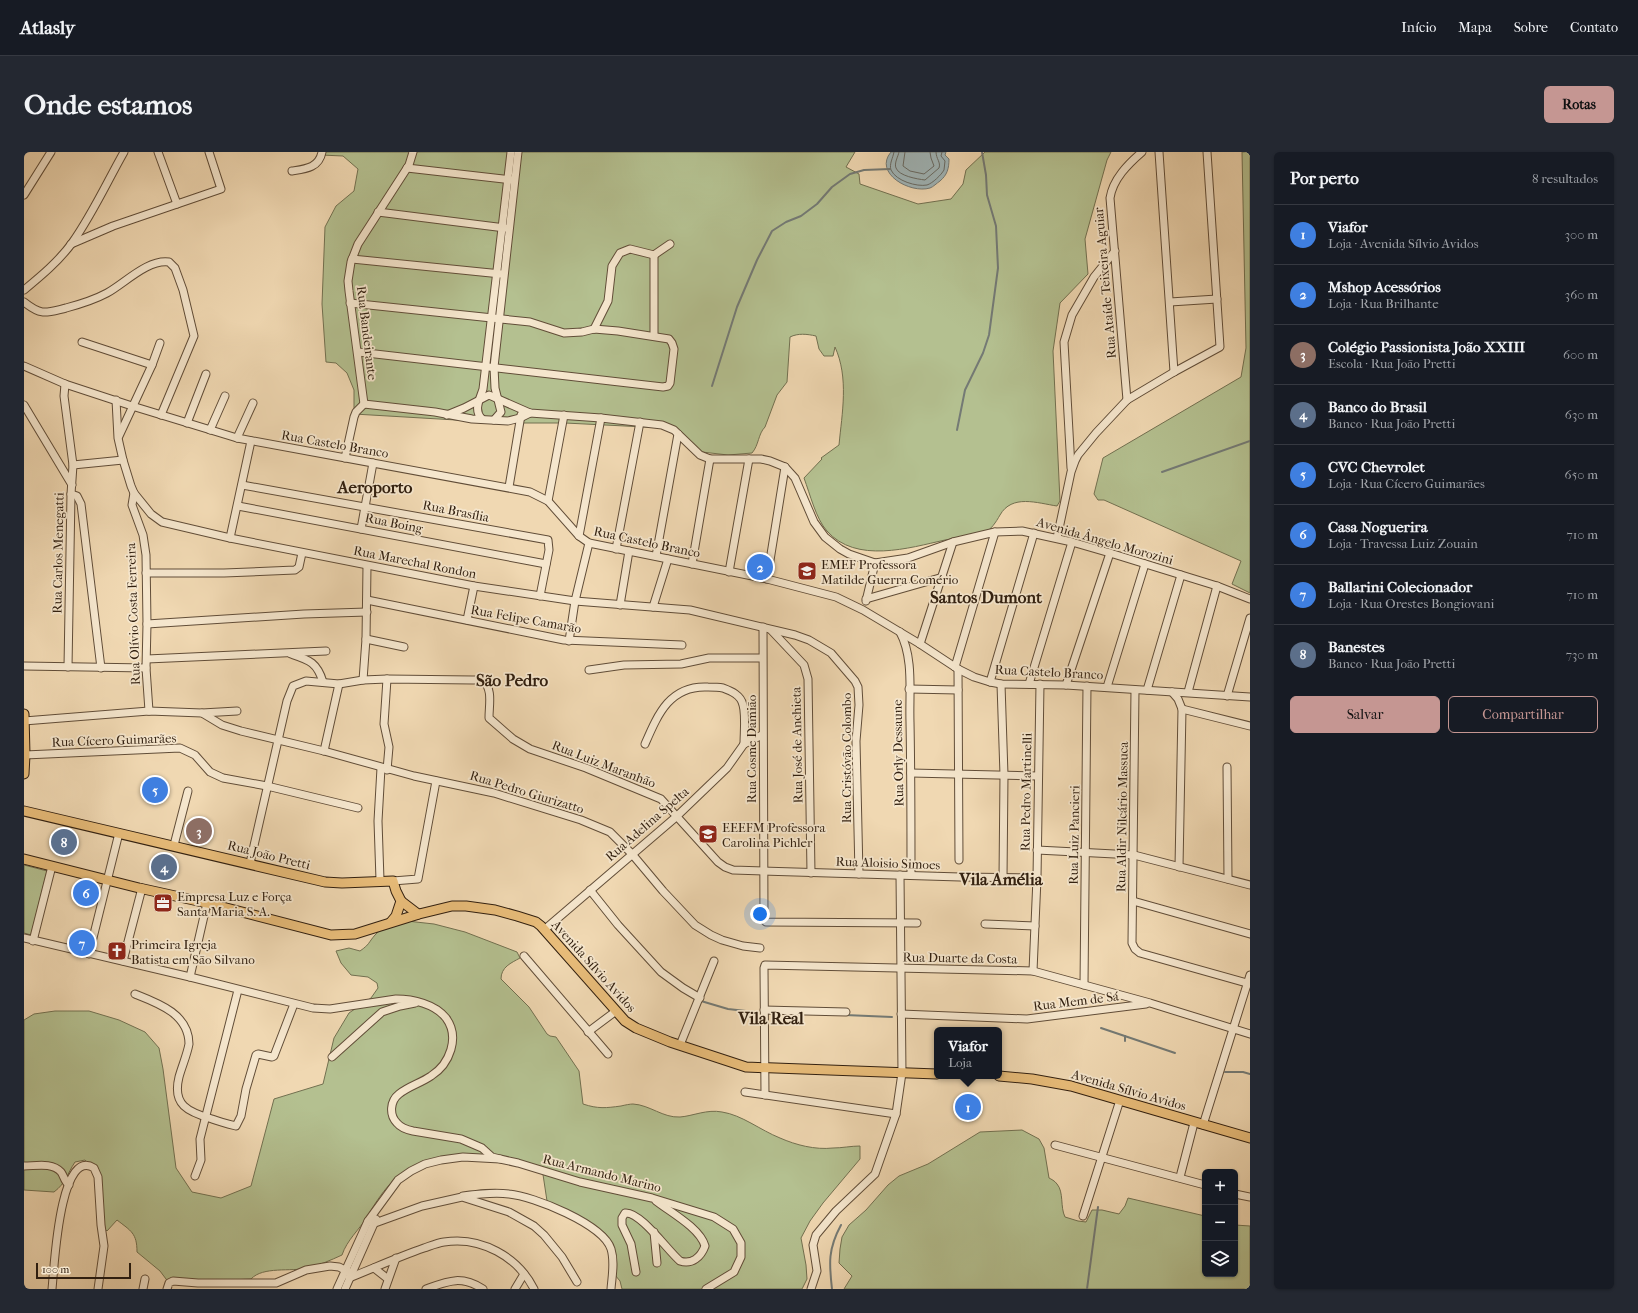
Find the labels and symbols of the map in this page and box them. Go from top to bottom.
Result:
street label: Rua Ataíde Teixeira Aguiar [1091,206,1119,359]
street label: Rua Bandeirante [354,285,380,381]
street label: Rua Castelo Branco [280,427,390,461]
district label: Aeroporto [337,477,413,498]
street label: Rua Carlos Menegatti [49,492,67,614]
street label: Rua Brasília [421,497,492,525]
street label: Rua Boing [364,510,425,536]
street label: Avenida Ângelo Morozini [1034,514,1175,568]
street label: Rua Castelo Branco [592,523,702,561]
street label: Rua Olívio Costa Ferreira [123,542,143,685]
street label: Rua Marechal Rondon [352,543,478,581]
pin: 2 [747,552,773,582]
place label: EMEF Professora Matilde Guerra Comério [821,557,959,587]
school or university icon: EMEF Professora Matilde Guerra Comério [796,560,818,582]
district label: Santos Dumont [930,587,1043,607]
street label: Rua Felipe Camarão [469,602,583,636]
street label: Rua Castelo Branco [994,662,1104,682]
district label: São Pedro [476,670,548,690]
street label: Rua José de Anchieta [788,686,806,803]
street label: Rua Cristóvão Colombo [839,692,854,823]
street label: Rua Cosme Damião [744,694,759,803]
street label: Rua Orly Dessaune [890,699,906,807]
street label: Rua Cícero Guimarães [51,730,177,750]
street label: Rua Pedro Martinelli [1017,733,1035,851]
street label: Rua Luiz Maranhão [550,737,658,791]
street label: Rua Aldir Nilcário Massuca [1113,741,1131,892]
street label: Rua Pedro Giurizatto [468,767,586,817]
pin: 5 [142,775,168,805]
street label: Rua Adelina Spelta [602,783,692,864]
street label: Rua Luiz Pancieri [1066,785,1082,885]
pin: 3 [186,816,212,846]
place label: EEEFM Professora Carolina Pichler [722,820,826,850]
school or university icon: EEEFM Professora Carolina Pichler [697,823,719,845]
pin: 8 [51,827,77,857]
street label: Rua João Pretti [226,837,312,873]
pin: 4 [151,852,177,882]
street label: Rua Aloisio Simoes [835,854,941,872]
district label: Vila Amélia [958,869,1044,889]
pin: 6 [73,878,99,908]
place label: Empresa Luz e Força Santa Maria S. A. [177,889,293,919]
office icon: Empresa Luz e Força Santa Maria S. A. [152,892,174,914]
your location [750,904,770,924]
street label: Avenida Sílvio Avidos [548,916,639,1015]
pin: 7 [69,928,95,958]
place label: Primeira Igreja Batista em São Silvano [131,937,255,967]
church icon: Primeira Igreja Batista em São Silvano [106,940,128,962]
street label: Rua Duarte da Costa [902,949,1019,967]
street label: Rua Mem de Sá [1032,988,1121,1014]
district label: Vila Real [737,1008,804,1028]
street label: Avenida Sílvio Avidos [1069,1066,1188,1114]
pin: 1 [955,1092,981,1122]
street label: Rua Armando Marino [541,1151,663,1195]
scale bar [36,1261,131,1280]

